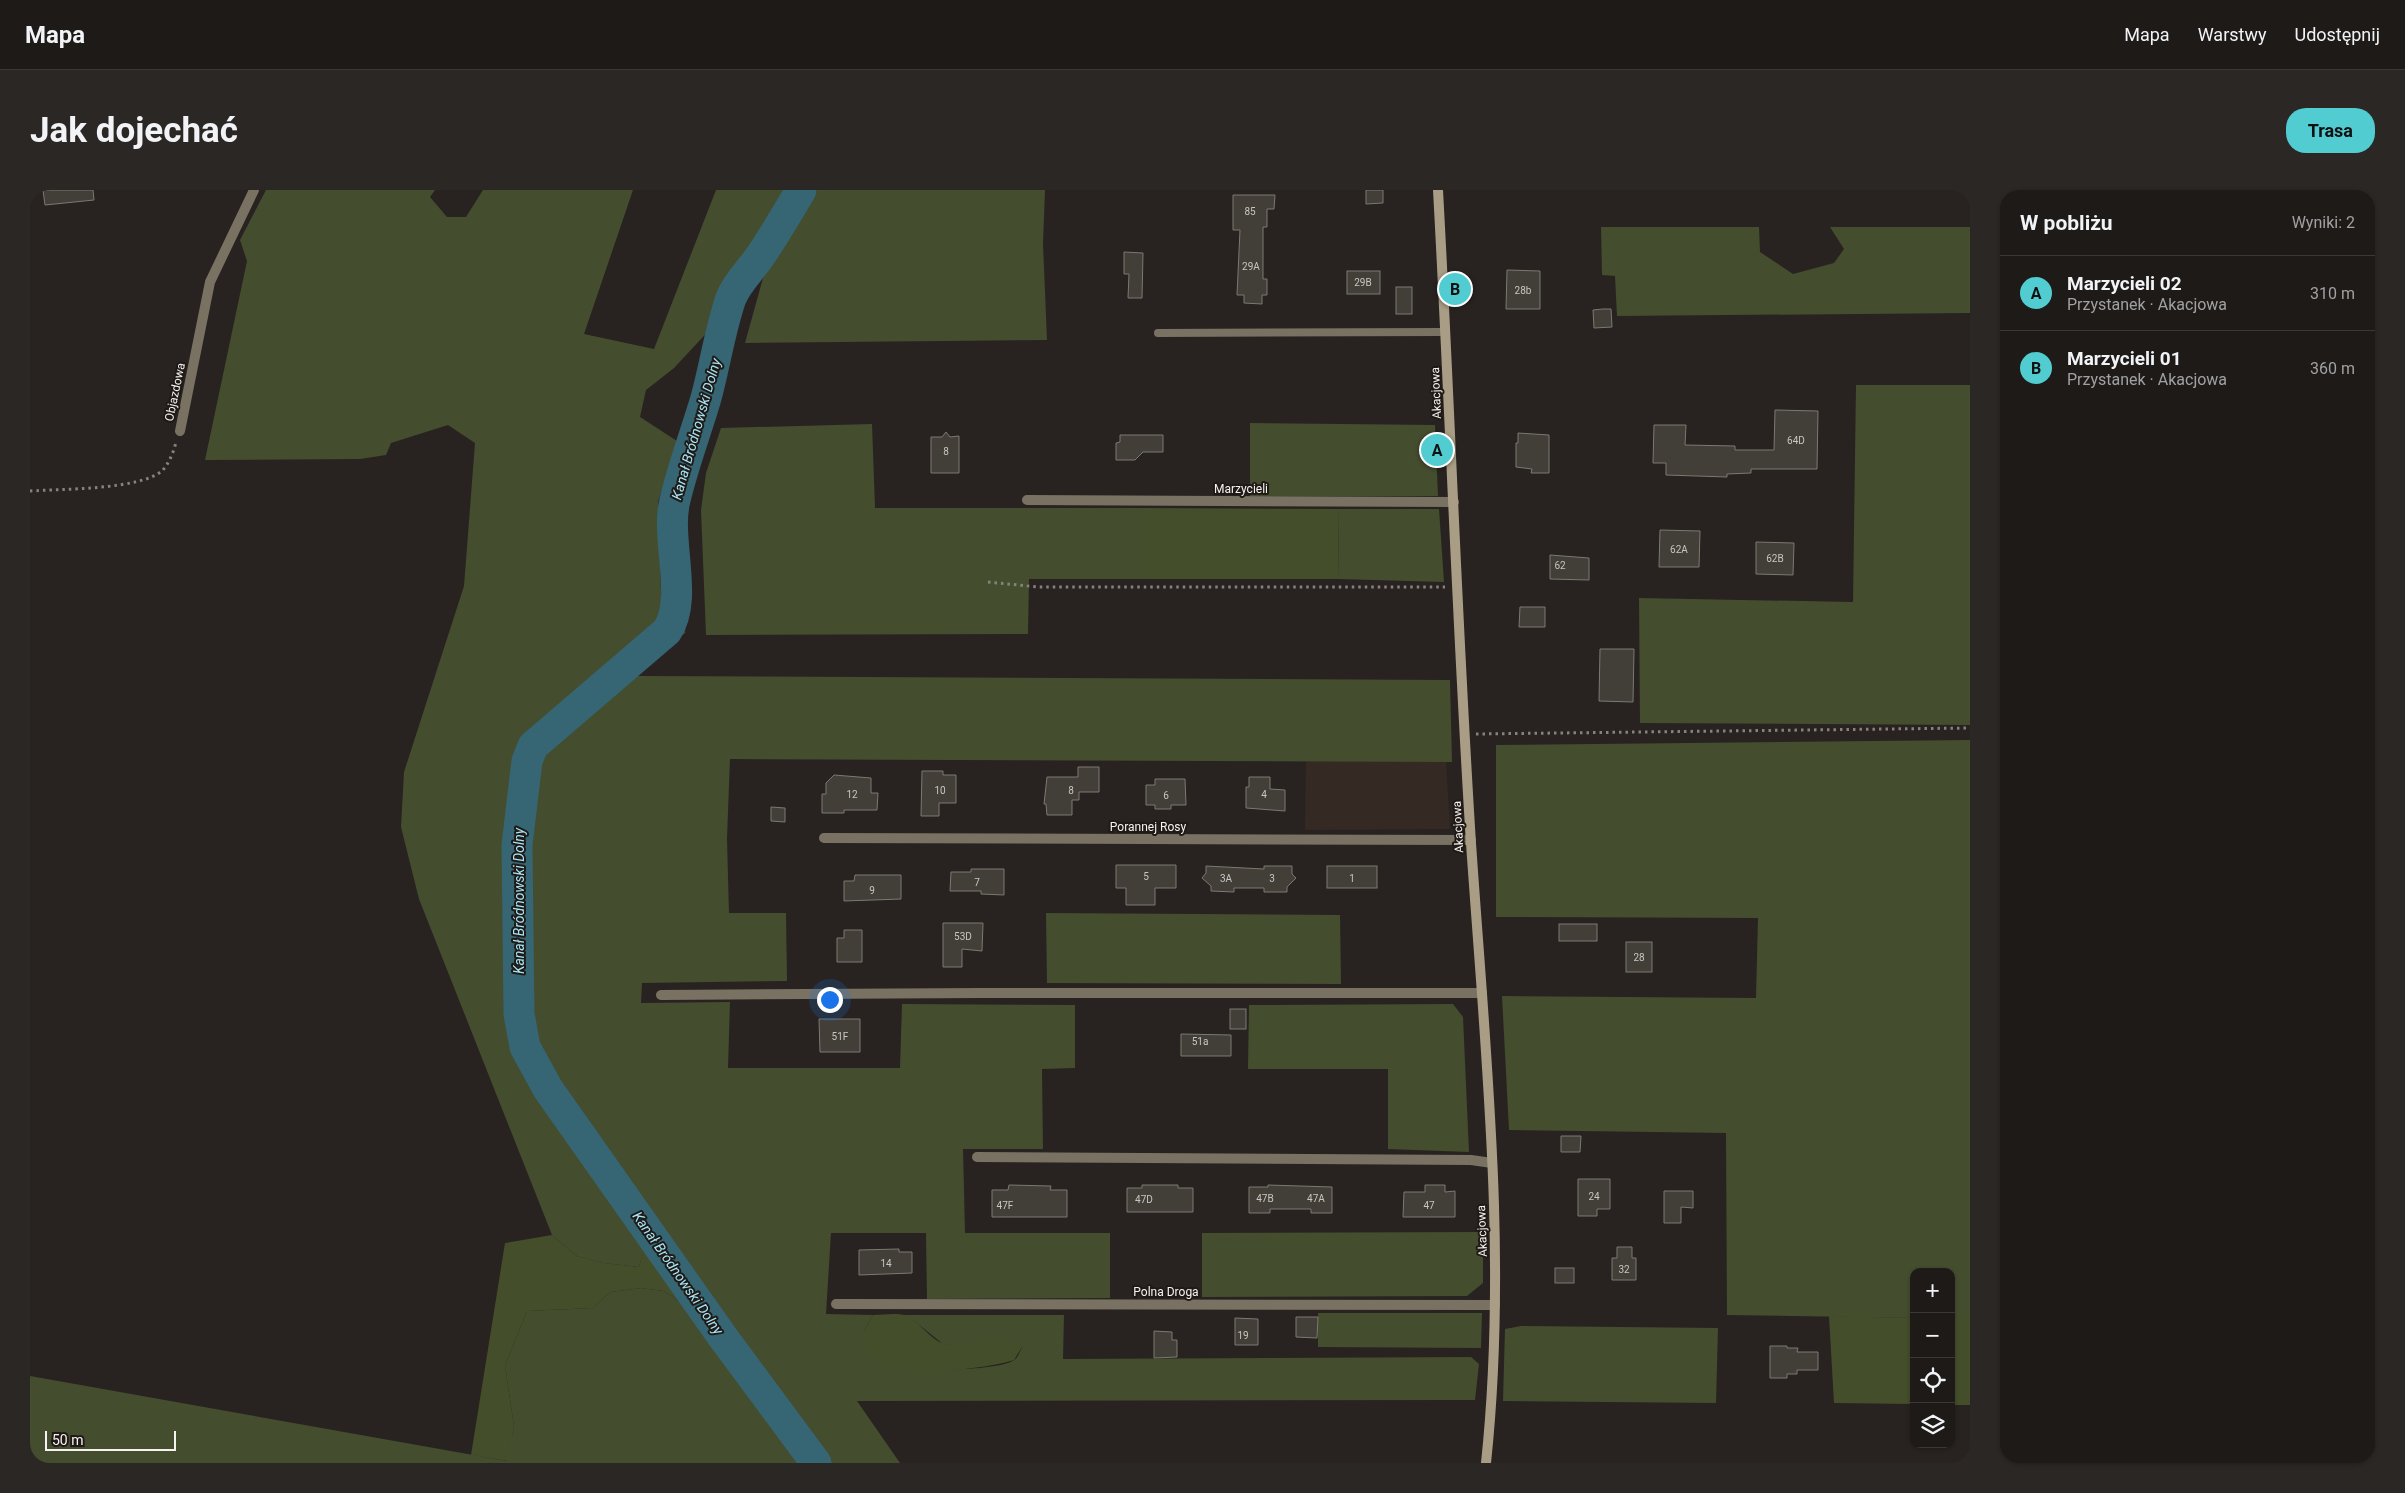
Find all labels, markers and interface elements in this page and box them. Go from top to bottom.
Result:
text: Mapa [25,21,85,49]
text: Mapa [2124,24,2170,45]
text: Warstwy [2198,24,2266,45]
text: Udostępnij [2294,24,2380,45]
button: Trasa [2286,108,2375,153]
text: Jak dojechać [30,110,238,151]
house number: 85 [1244,206,1256,217]
text: W pobliżu [2020,211,2113,235]
text: Wyniki: 2 [2292,213,2355,232]
house number: 29A [1242,261,1260,272]
pin: B [1439,270,1471,308]
text: Marzycieli 02 [2067,272,2182,295]
house number: 29B [1354,277,1372,288]
text: A [2031,284,2041,303]
text: 310 m [2310,284,2355,303]
house number: 28b [1515,285,1532,296]
text: Przystanek · Akacjowa [2067,295,2227,314]
text: Marzycieli 01 [2067,347,2182,370]
water label: Kanał Bródnowski Dolny [668,356,724,501]
text: B [2031,359,2041,378]
text: 360 m [2310,359,2355,378]
street label: Objazdowa [162,361,188,423]
street label: Akacjowa [1428,367,1444,419]
text: Przystanek · Akacjowa [2067,370,2227,389]
pin: A [1421,431,1453,469]
house number: 64D [1787,435,1805,446]
house number: 8 [943,446,949,457]
street label: Marzycieli [1214,482,1268,496]
house number: 62A [1670,544,1688,555]
house number: 62B [1766,553,1784,564]
house number: 62 [1554,560,1566,571]
house number: 10 [934,785,946,796]
house number: 8 [1068,785,1074,796]
house number: 12 [846,789,858,800]
house number: 4 [1261,789,1267,800]
house number: 6 [1163,790,1169,801]
street label: Akacjowa [1450,801,1466,853]
street label: Porannej Rosy [1110,820,1186,834]
water label: Kanał Bródnowski Dolny [511,827,527,974]
house number: 5 [1143,871,1149,882]
house number: 3A [1220,873,1233,884]
house number: 3 [1269,873,1275,884]
house number: 1 [1349,873,1355,884]
house number: 7 [974,877,980,888]
house number: 9 [869,885,875,896]
house number: 53D [954,931,972,942]
house number: 28 [1633,952,1645,963]
your location [817,987,843,1013]
house number: 51F [832,1031,849,1042]
house number: 51a [1192,1036,1208,1047]
house number: 24 [1588,1191,1600,1202]
house number: 47B [1256,1193,1274,1204]
house number: 47A [1307,1193,1325,1204]
house number: 47D [1135,1194,1153,1205]
house number: 47F [997,1200,1014,1211]
house number: 47 [1423,1200,1435,1211]
street label: Akacjowa [1474,1205,1490,1257]
water label: Kanał Bródnowski Dolny [630,1209,727,1338]
house number: 14 [880,1258,892,1269]
house number: 32 [1618,1264,1630,1275]
map controls [1910,1268,1955,1448]
button: + [1910,1268,1955,1313]
street label: Polna Droga [1133,1285,1199,1299]
button: − [1910,1313,1955,1358]
house number: 19 [1237,1330,1249,1341]
button: locate [1910,1358,1955,1403]
button: layers [1910,1403,1955,1448]
scale bar [45,1428,176,1451]
text: 50 m [52,1432,84,1448]

